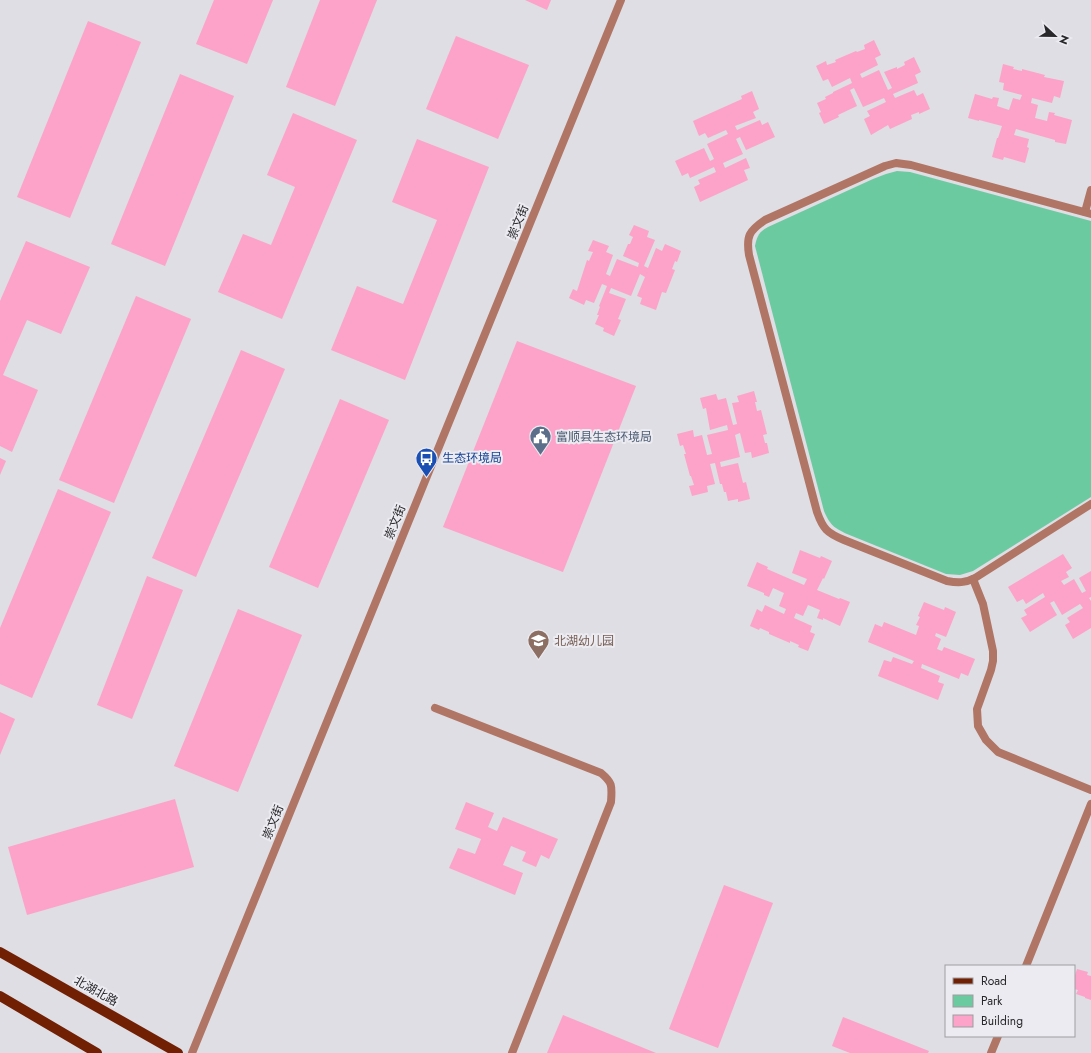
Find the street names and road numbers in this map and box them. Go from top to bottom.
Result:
street label: 崇文街 [503,202,533,242]
street label: 崇文街 [380,502,410,542]
street label: 崇文街 [258,802,288,842]
street label: 北湖北路 [71,971,121,1011]

